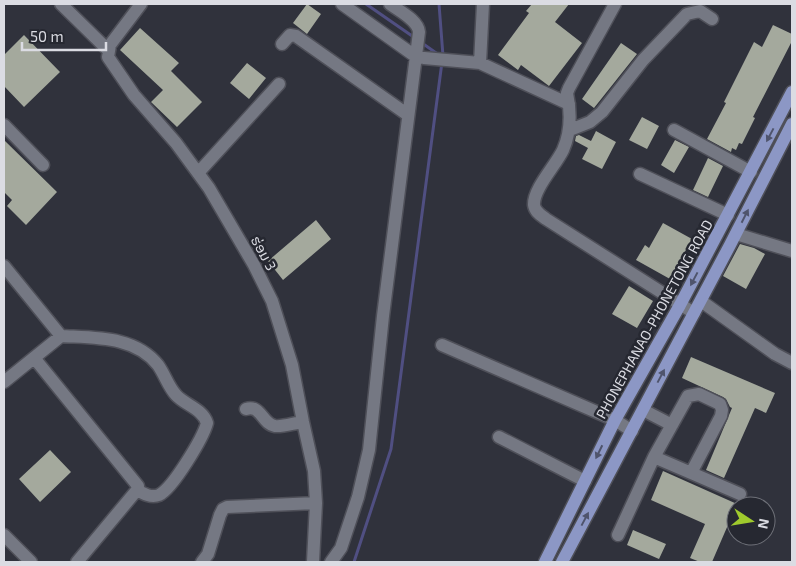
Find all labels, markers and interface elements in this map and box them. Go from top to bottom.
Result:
scale bar [22,20,106,52]
text: 50 m [30,27,64,45]
one-way arrow [766,128,774,143]
one-way arrow [741,209,749,224]
street label: PHONEPHANAO-PHONETONG ROAD [592,217,716,421]
street label: ຮ່ອມ 3 [248,233,280,273]
one-way arrow [690,272,698,286]
one-way arrow [657,368,665,383]
one-way arrow [595,445,603,459]
north arrow [726,496,776,546]
one-way arrow [581,512,589,526]
text: N [755,517,774,531]

